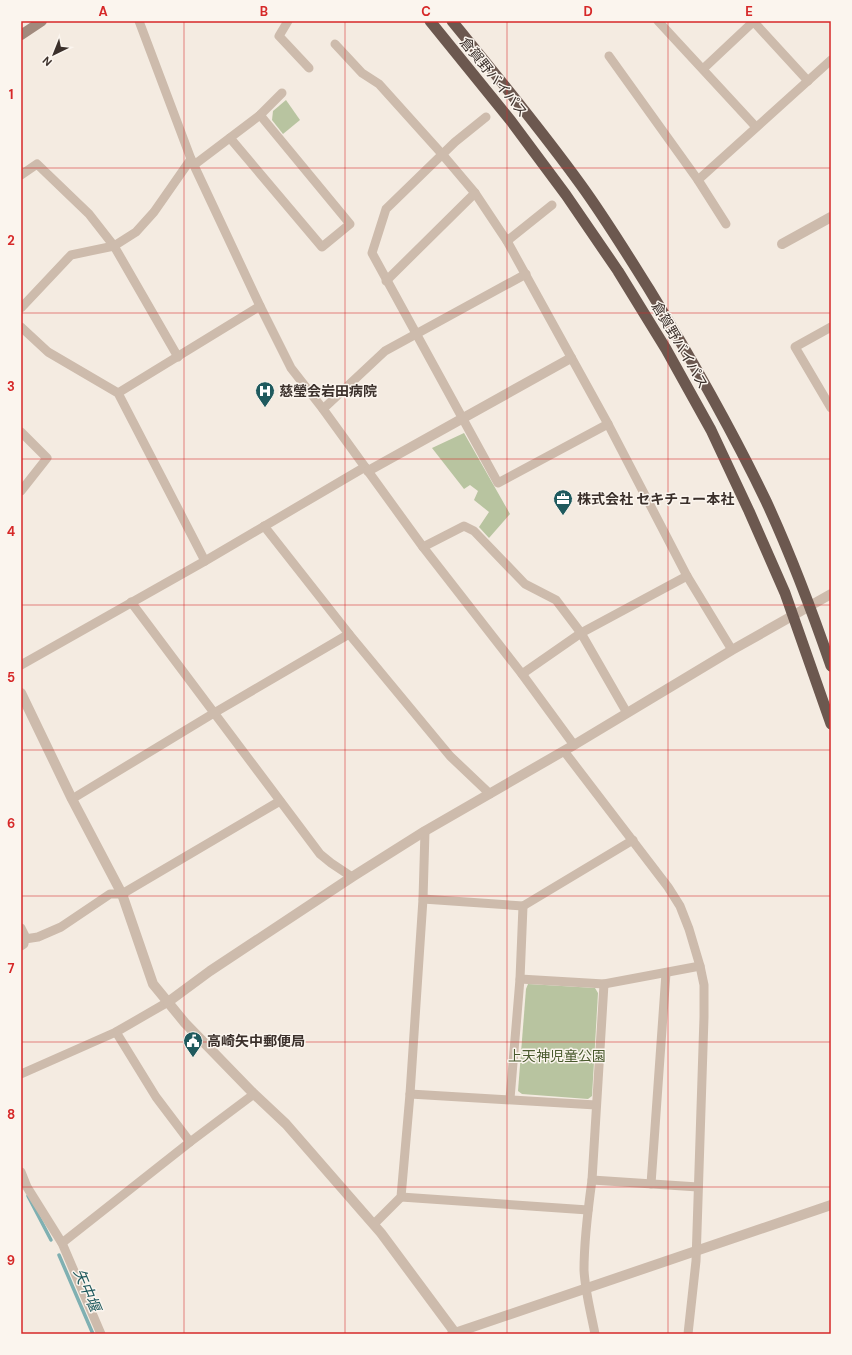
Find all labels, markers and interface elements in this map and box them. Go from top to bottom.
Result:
text: A [98,3,108,20]
text: B [260,3,268,20]
text: C [421,3,431,20]
text: D [583,3,593,20]
text: E [745,3,753,20]
street label: 倉賀野バイパス [456,33,532,121]
north arrow [34,34,74,74]
text: N [39,53,55,69]
text: 1 [9,86,13,103]
text: 2 [7,232,15,249]
street label: 倉賀野バイパス [648,298,712,392]
text: 3 [7,378,15,395]
hospital icon: 慈瑩会岩田病院 [254,380,276,408]
place label: 慈瑩会岩田病院 [279,382,377,400]
office icon: 株式会社 セキチュー本社 [552,488,574,516]
place label: 株式会社 セキチュー本社 [577,490,734,508]
text: 4 [7,523,15,540]
text: 5 [7,669,15,686]
text: 6 [7,815,15,832]
text: 7 [8,960,15,977]
public building icon: 高崎矢中郵便局 [182,1030,204,1058]
place label: 高崎矢中郵便局 [207,1032,305,1050]
park label: 上天神児童公園 [508,1047,606,1065]
text: 8 [7,1106,15,1123]
text: 9 [7,1252,15,1269]
water label: 矢中堰 [69,1265,106,1317]

